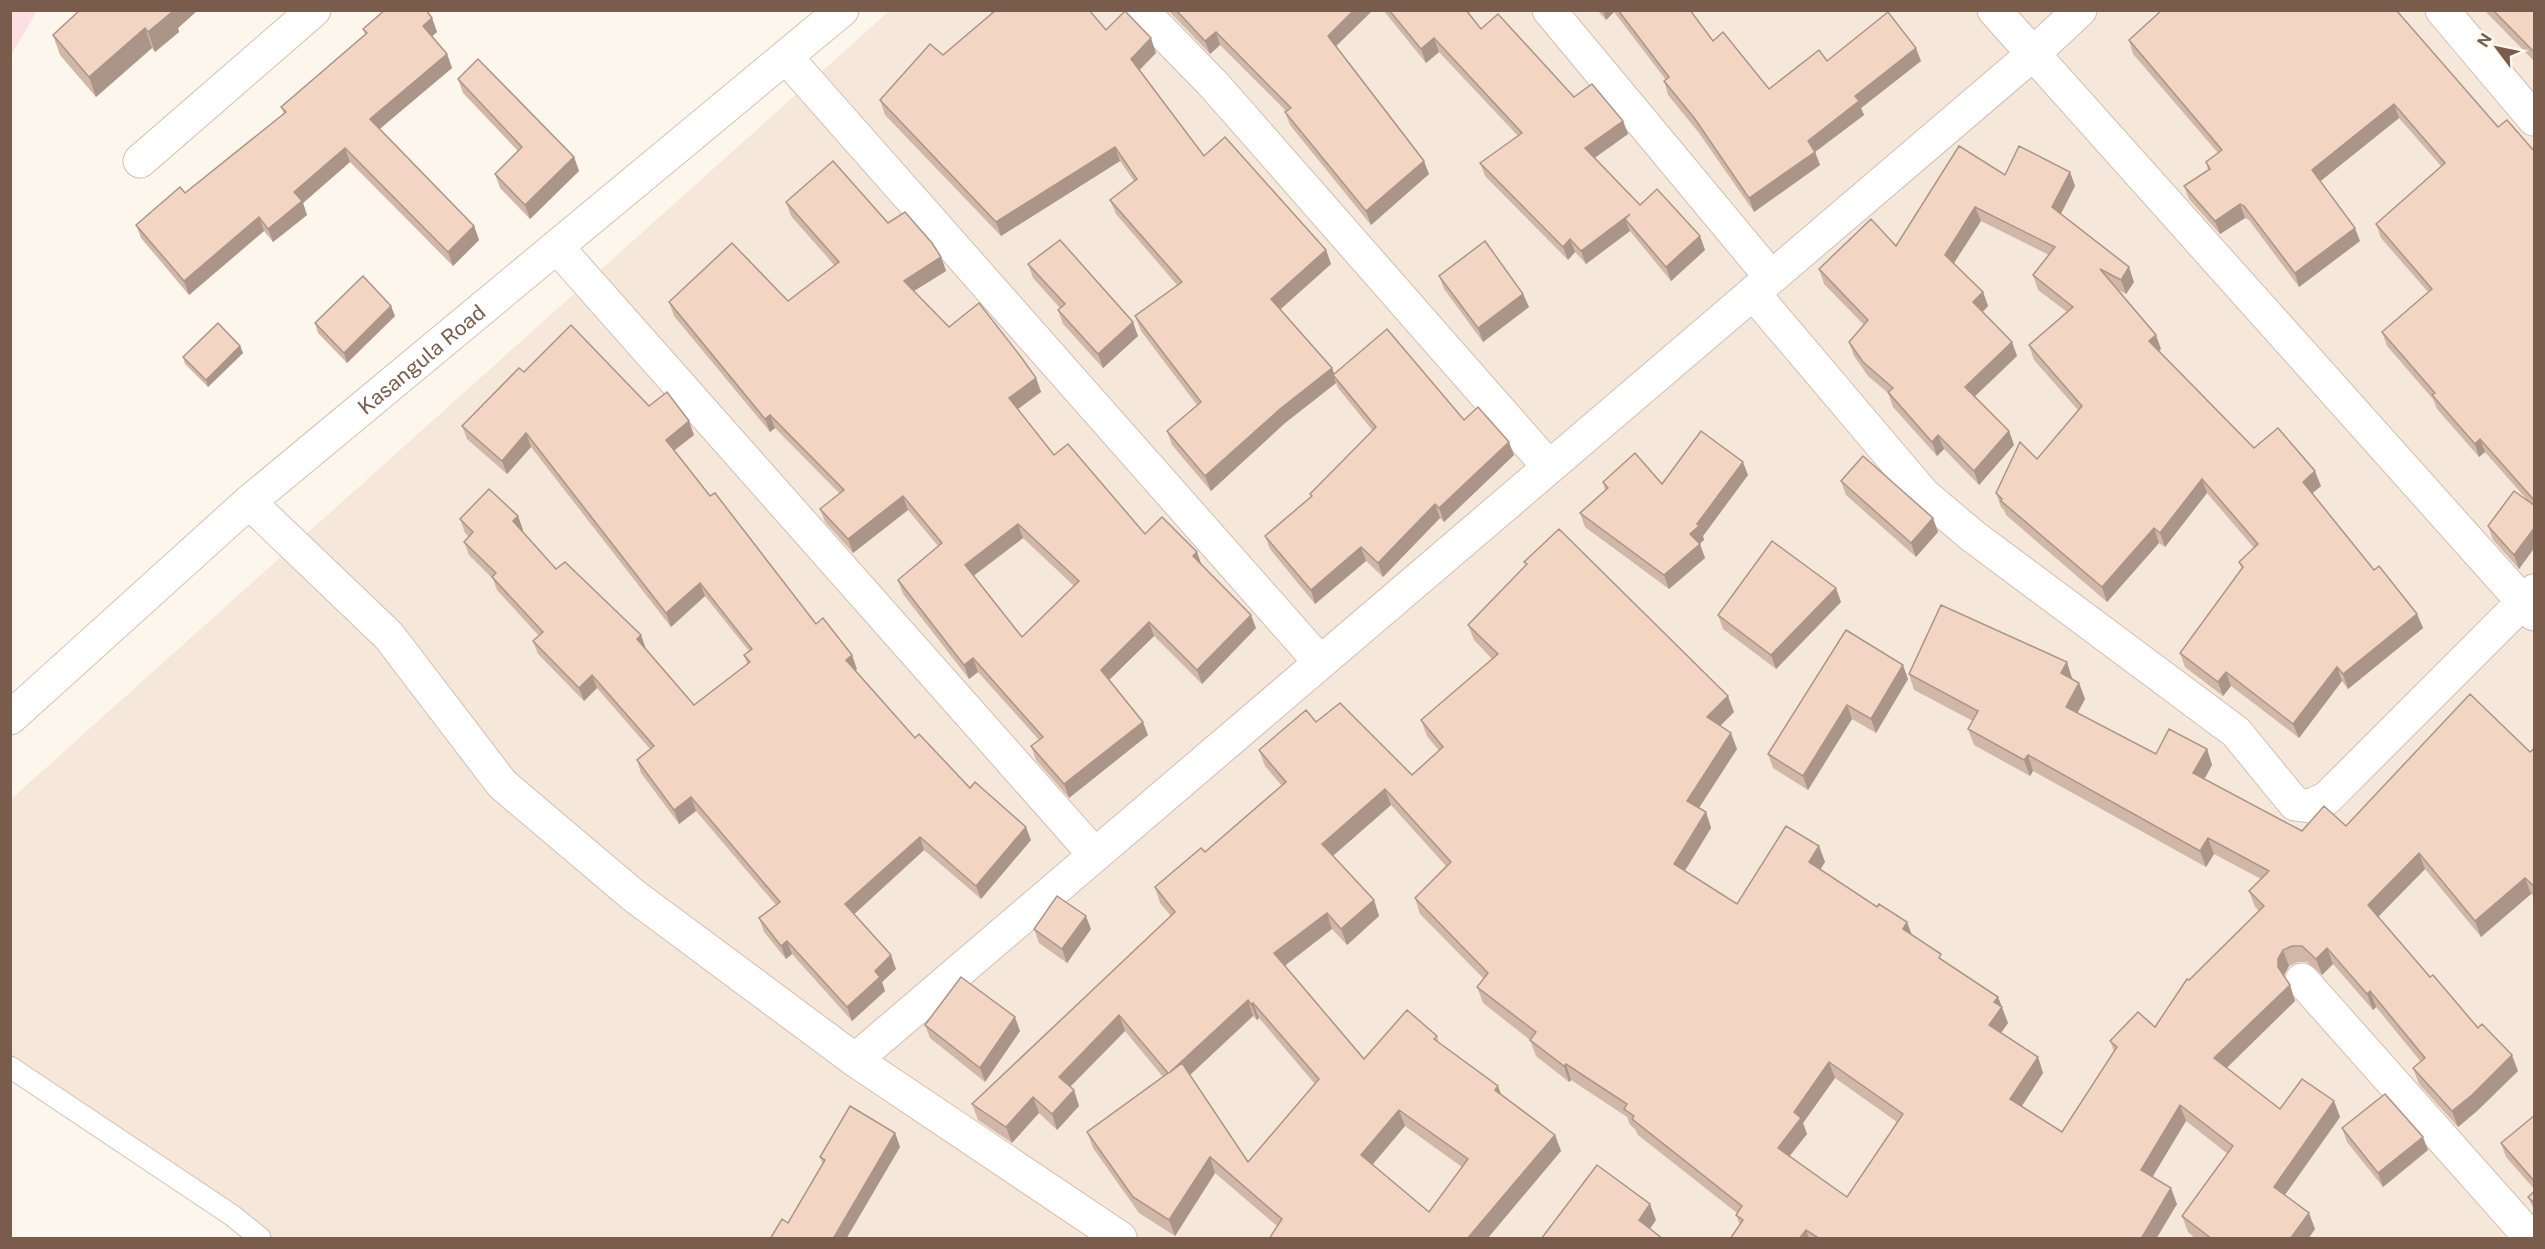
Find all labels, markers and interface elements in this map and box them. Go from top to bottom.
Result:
north arrow [2467,18,2527,78]
text: N [2473,30,2496,51]
street label: Kasangula Road [353,299,490,419]

